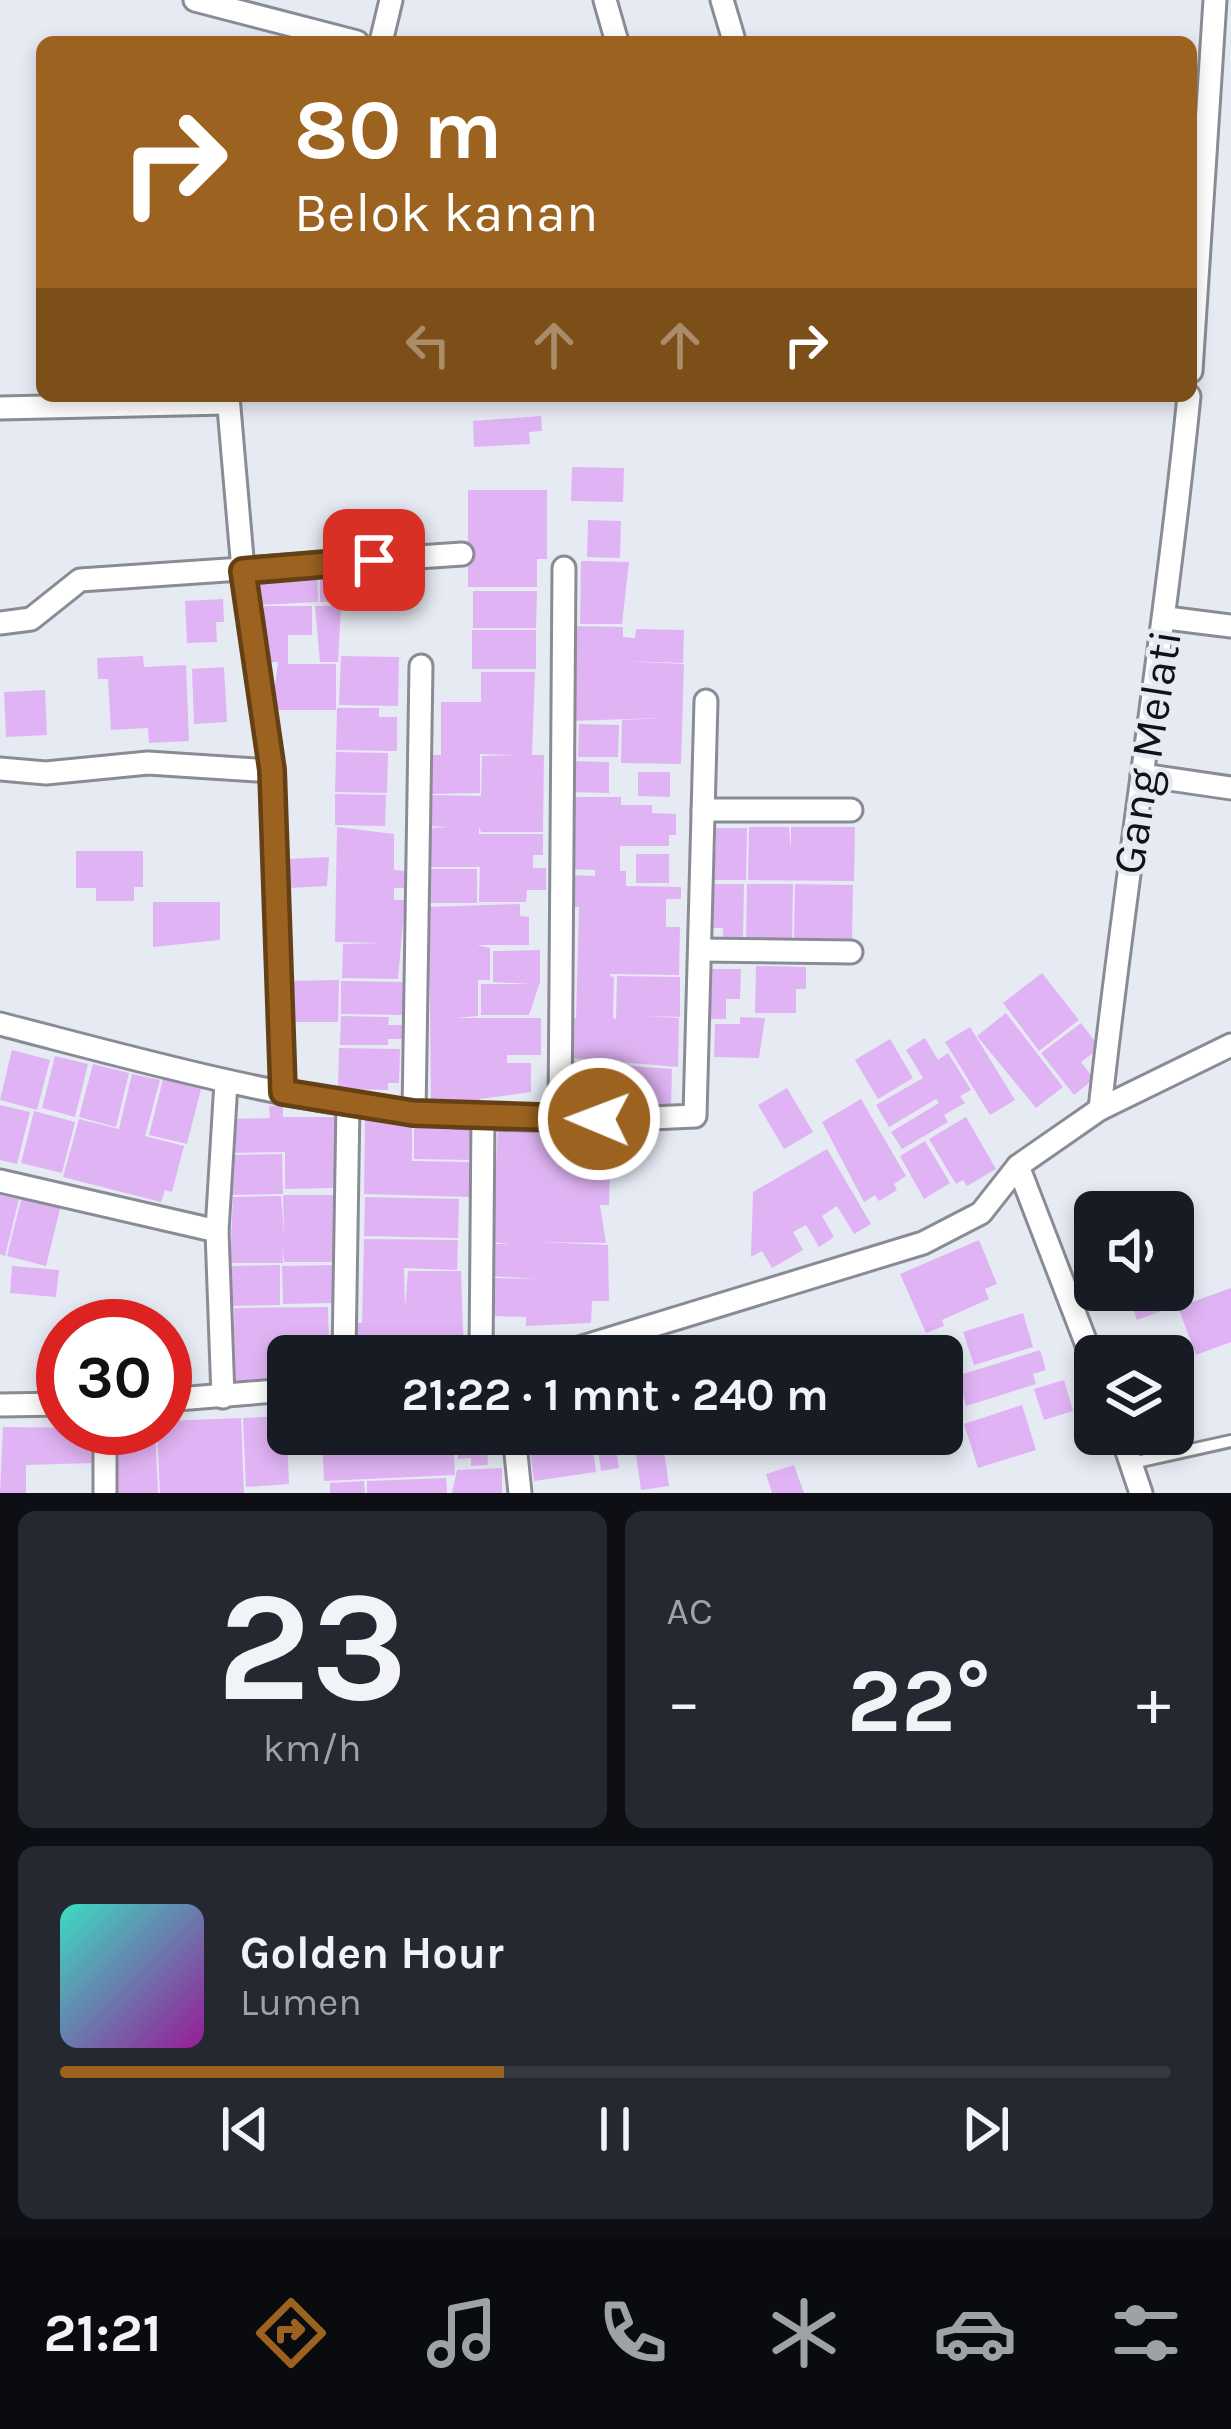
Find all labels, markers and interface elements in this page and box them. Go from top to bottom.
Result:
text: 80 m [294,81,502,179]
icon: right [96,84,252,240]
text: Belok kanan [294,181,598,245]
icon: left [395,312,461,378]
icon: ahead [521,312,587,378]
icon: ahead [647,312,713,378]
icon: right [773,312,839,378]
pin [323,509,425,611]
icon: arrive [341,527,407,593]
street label: Gang Melati [1102,627,1193,878]
position arrow [536,1056,662,1182]
map controls [1074,1191,1194,1455]
button: sound [1074,1191,1194,1311]
speed limit sign: 30 [36,1299,192,1455]
button: layers [1074,1335,1194,1455]
text: 21:22 · 1 mnt · 240 m [401,1369,829,1421]
text: 23 [217,1556,408,1738]
text: AC [667,1588,713,1634]
text: 22° [847,1648,991,1754]
text: − [667,1663,701,1741]
text: + [1136,1663,1171,1741]
text: km/h [263,1725,362,1771]
text: Golden Hour [240,1927,504,1979]
text: Lumen [240,1979,362,2025]
icon: previous [212,2096,278,2162]
icon: pause [582,2096,648,2162]
icon: next [953,2096,1019,2162]
icon: directions [249,2291,333,2375]
icon: music [420,2291,504,2375]
icon: phone [591,2291,675,2375]
icon: climate [762,2291,846,2375]
icon: car [933,2291,1017,2375]
icon: filters [1104,2291,1188,2375]
text: 21:21 [43,2301,162,2365]

